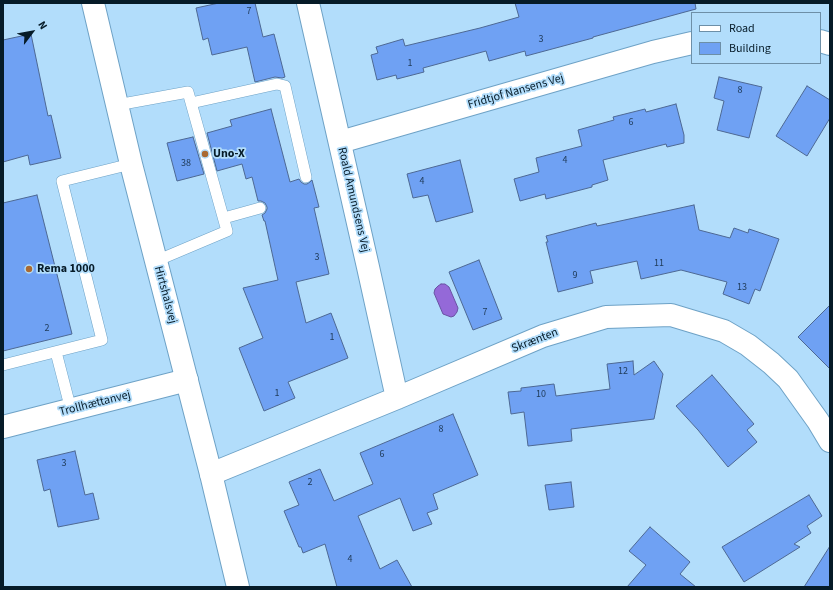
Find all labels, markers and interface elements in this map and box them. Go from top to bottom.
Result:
house number: 7 [247,6,251,18]
north arrow [12,12,52,52]
legend [691,12,821,64]
text: N [34,18,51,32]
text: Road [729,20,755,37]
house number: 3 [539,34,543,46]
text: Building [729,40,771,57]
house number: 1 [408,58,412,70]
street label: Fridtjof Nansens Vej [466,71,566,113]
house number: 8 [738,85,742,97]
house number: 6 [629,117,633,129]
street label: Roald Amundsens Vej [334,146,372,254]
place label: Uno-X [213,147,245,161]
marker: Uno-X [200,149,210,159]
house number: 4 [563,155,567,167]
house number: 38 [181,158,191,170]
house number: 4 [420,176,424,188]
house number: 3 [315,252,319,264]
house number: 11 [654,258,664,270]
place label: Rema 1000 [37,262,95,276]
marker: Rema 1000 [24,264,34,274]
street label: Hirtshalsvej [150,265,180,325]
house number: 9 [573,270,577,282]
house number: 13 [737,282,747,294]
house number: 7 [483,307,487,319]
house number: 2 [45,323,49,335]
street label: Skrænten [510,326,560,356]
house number: 1 [330,332,334,344]
house number: 12 [618,366,628,378]
street label: Trollhættanvej [58,388,132,420]
house number: 1 [275,388,279,400]
house number: 10 [536,389,546,401]
house number: 8 [439,424,443,436]
house number: 6 [380,449,384,461]
house number: 3 [62,458,66,470]
house number: 2 [308,477,312,489]
house number: 4 [348,554,352,566]

